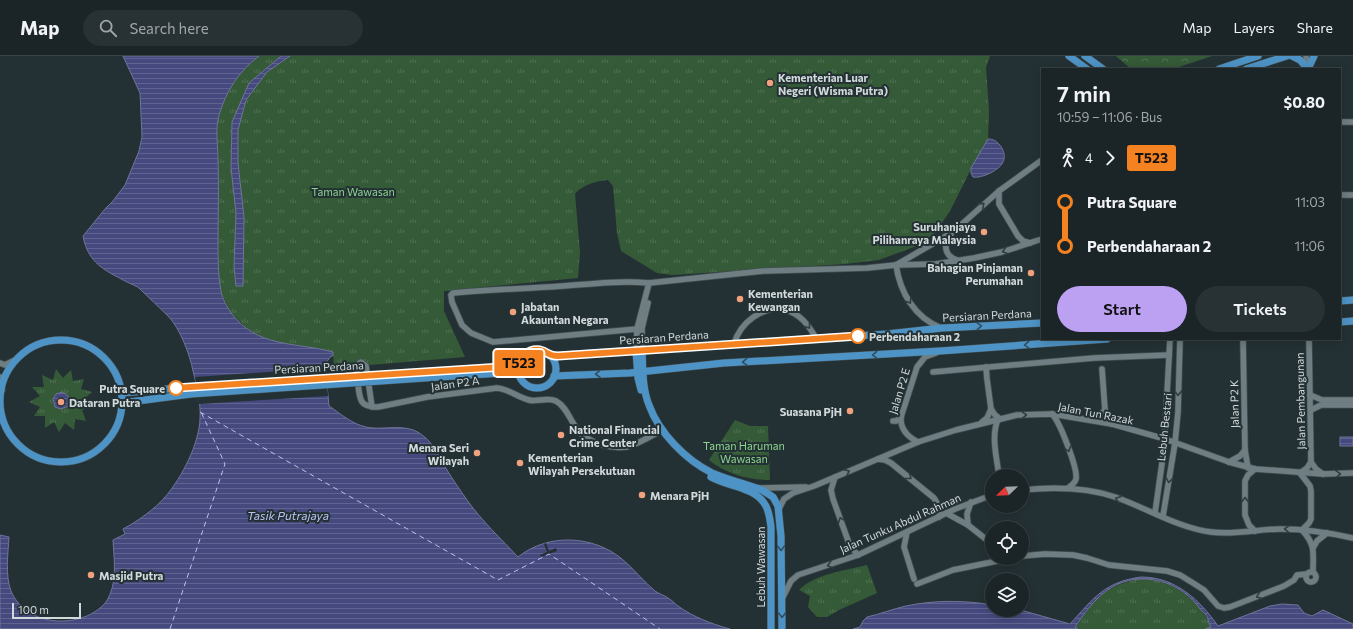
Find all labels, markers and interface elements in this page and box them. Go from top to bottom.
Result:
search box [83,10,363,46]
text: Map [20,16,59,39]
icon: search [97,17,119,39]
text: Search here [129,19,209,37]
text: Map [1183,19,1211,36]
text: Layers [1233,19,1275,36]
text: Share [1297,19,1333,36]
place label: Kementerian Luar Negeri (Wisma Putra) [778,71,888,97]
marker: Kementerian Luar Negeri (Wisma Putra) [765,78,775,88]
text: 7 min [1057,80,1111,107]
text: $0.80 [1284,93,1325,111]
text: 10:59 – 11:06 · Bus [1057,109,1162,125]
icon: walk [1057,147,1079,169]
icon: forward [1099,147,1121,169]
text: T523 [1135,149,1168,166]
text: 4 [1085,150,1093,166]
park label: Taman Wawasan [311,185,395,198]
text: Putra Square [1087,193,1177,211]
text: 11:03 [1295,194,1325,210]
one-way arrow [977,203,985,210]
place label: Suruhanjaya Pilihanraya Malaysia [872,220,976,246]
marker: Suruhanjaya Pilihanraya Malaysia [979,227,989,237]
text: Perbendaharaan 2 [1087,237,1211,255]
text: 11:06 [1294,238,1325,254]
one-way arrow [1002,246,1009,255]
place label: Bahagian Pinjaman Perumahan [927,261,1023,287]
marker: Bahagian Pinjaman Perumahan [1026,268,1036,278]
button: Start [1057,286,1187,332]
button: Tickets [1195,286,1325,332]
place label: Kementerian Kewangan [748,287,813,313]
marker: Kementerian Kewangan [735,294,745,304]
one-way arrow [904,297,912,304]
place label: Jabatan Akauntan Negara [521,300,609,326]
street label: Persiaran Perdana [942,306,1032,324]
marker: Jabatan Akauntan Negara [508,307,518,317]
one-way arrow [803,321,810,328]
one-way arrow [976,322,982,331]
street label: Persiaran Perdana [619,327,709,347]
marker: Perbendaharaan 2 [850,328,866,344]
place label: Perbendaharaan 2 [869,330,960,343]
one-way arrow [1024,340,1030,349]
line badge: T523 [491,350,547,376]
one-way arrow [872,351,878,360]
street label: Jalan Pembangunan [1293,352,1308,450]
text: T523 [502,354,536,371]
street label: Persiaran Perdana [274,358,364,376]
one-way arrow [742,358,748,367]
street label: Jalan P2 E [886,366,913,416]
one-way arrow [595,370,601,378]
street label: Jalan P2 A [430,373,481,394]
street label: Jalan P2 K [1227,379,1242,428]
marker: Putra Square [168,380,184,396]
place label: Putra Square [99,382,165,395]
one-way arrow [1174,390,1183,396]
street label: Lebuh Bestari [1154,392,1174,462]
place label: Dataran Putra [69,396,140,409]
marker: Dataran Putra [56,397,66,407]
street label: Jalan Tun Razak [1057,399,1135,428]
place label: Suasana PjH [780,405,842,418]
marker: Suasana PjH [845,406,855,416]
one-way arrow [1021,411,1027,419]
place label: National Financial Crime Center [569,423,660,449]
marker: National Financial Crime Center [556,430,566,440]
park label: Taman Haruman Wawasan [703,439,785,465]
place label: Menara Seri Wilayah [408,441,469,467]
one-way arrow [1063,446,1072,453]
marker: Menara Seri Wilayah [472,448,482,458]
place label: Kementerian Wilayah Persekutuan [528,451,635,477]
marker: Kementerian Wilayah Persekutuan [515,458,525,468]
one-way arrow [844,468,851,476]
north arrow [985,469,1029,513]
map controls [985,469,1029,617]
one-way arrow [1335,469,1341,478]
one-way arrow [905,473,912,480]
one-way arrow [1165,477,1174,483]
place label: Menara PjH [650,489,709,502]
marker: Menara PjH [637,490,647,500]
street label: Jalan Tunku Abdul Rahman [837,490,963,557]
one-way arrow [1115,495,1122,503]
one-way arrow [1241,497,1249,503]
water label: Tasik Putrajaya [247,508,329,522]
one-way arrow [837,517,845,524]
button: locate [985,521,1029,565]
one-way arrow [1284,525,1290,534]
street label: Lebuh Wawasan [754,527,767,607]
one-way arrow [777,545,785,551]
one-way arrow [826,560,833,568]
place label: Masjid Putra [99,569,164,582]
marker: Masjid Putra [86,570,96,580]
button: layers [985,573,1029,617]
one-way arrow [1256,591,1263,599]
scale bar [12,601,81,620]
text: 100 m [18,603,49,616]
one-way arrow [778,612,786,618]

